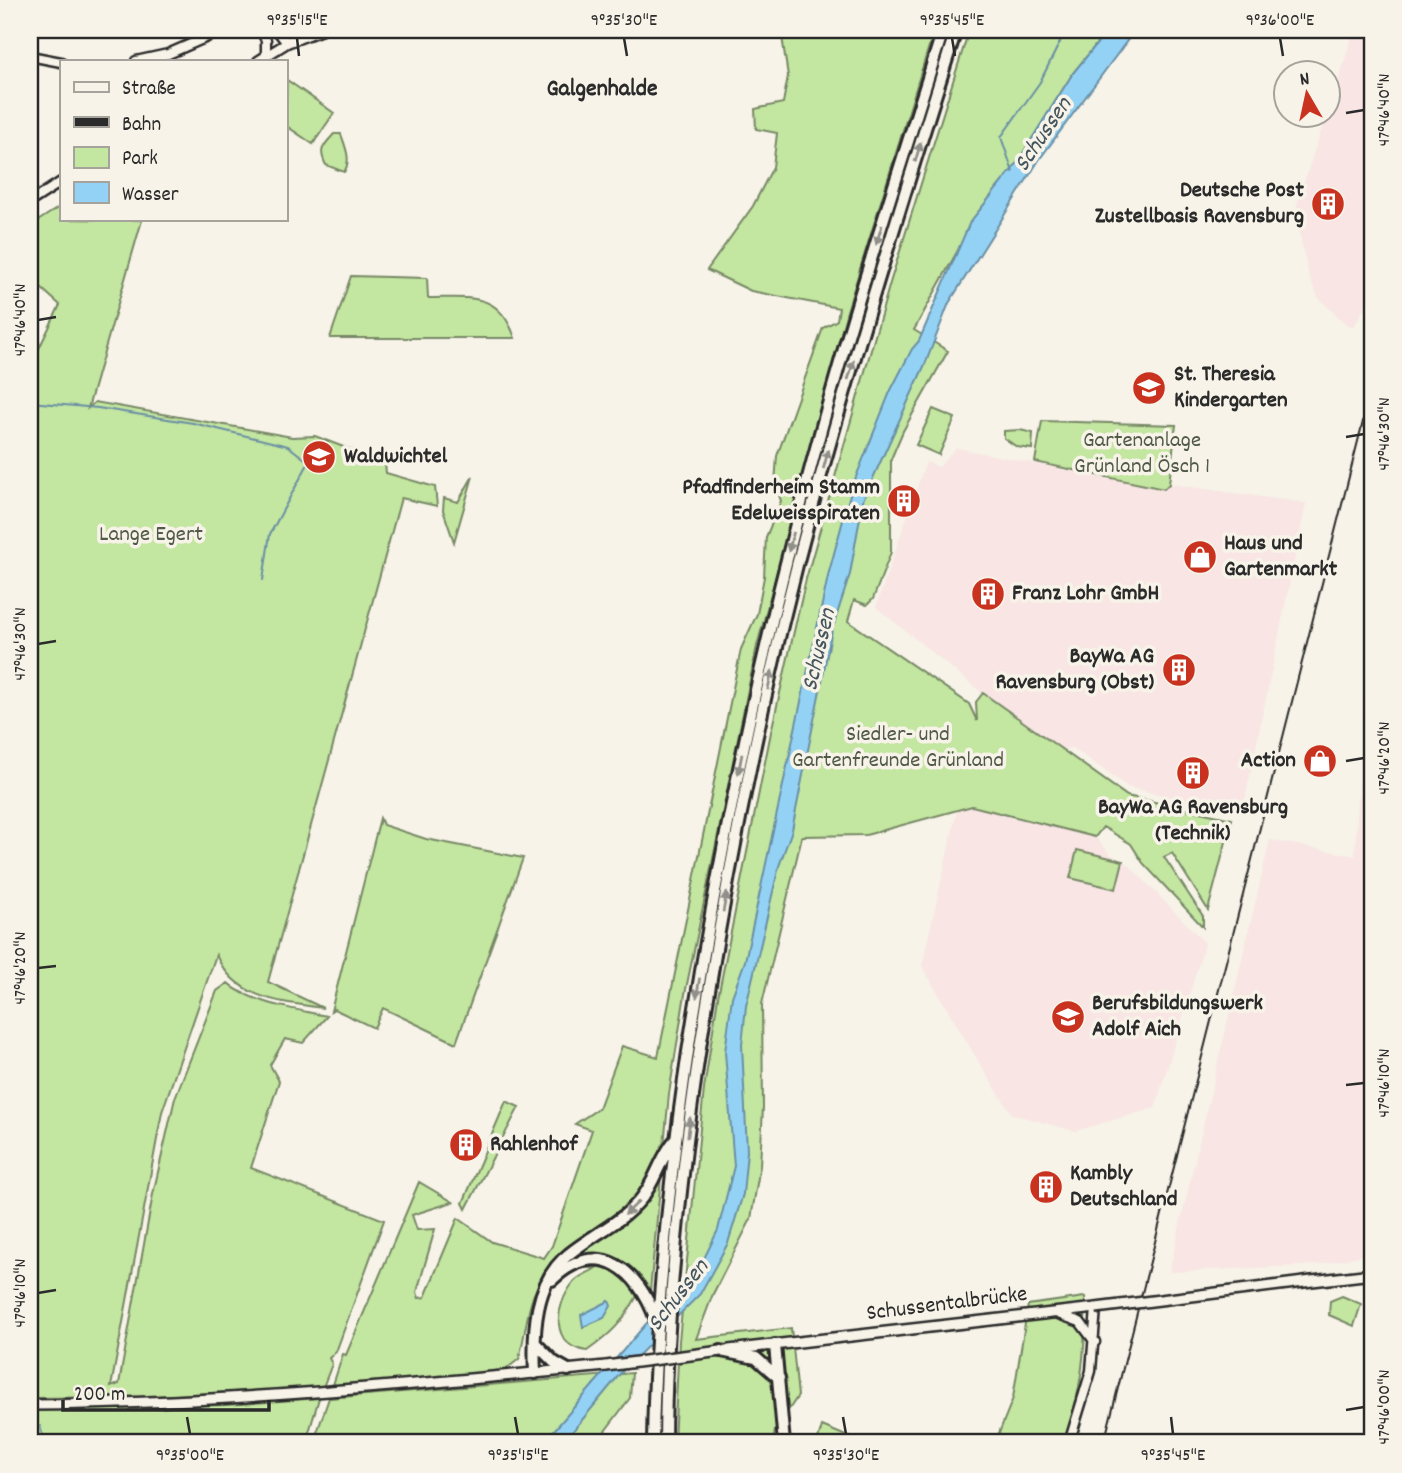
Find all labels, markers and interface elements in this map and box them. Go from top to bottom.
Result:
text: 9°35'15"E [267,9,327,34]
text: 9°35'30"E [591,9,657,34]
text: 9°35'45"E [920,9,984,34]
text: 9°36'00"E [1246,9,1314,34]
legend [60,60,287,220]
north arrow [1272,60,1342,130]
text: N [1298,67,1312,95]
district label: Galgenhalde [546,73,658,107]
text: 47°46'40"N [1373,74,1398,146]
text: Straße [122,75,176,105]
water label: Schussen [1007,90,1082,179]
text: Bahn [122,111,161,141]
one-way arrow [913,142,923,163]
text: Park [122,145,158,175]
place label: Deutsche Post Zustellbasis Ravensburg [1095,175,1305,234]
text: Wasser [122,181,179,211]
building icon: Deutsche Post Zustellbasis Ravensburg [1309,185,1347,223]
one-way arrow [874,225,884,246]
text: 47°46'40"N [9,284,34,356]
one-way arrow [847,359,857,380]
place label: St. Theresia Kindergarten [1174,359,1288,418]
school or university icon: St. Theresia Kindergarten [1130,369,1168,407]
text: 47°46'30"N [1373,397,1398,471]
park label: Gartenanlage Grünland Ösch 1 [1074,425,1210,484]
school or university icon: Waldwichtel [300,438,338,476]
place label: Waldwichtel [344,441,448,474]
one-way arrow [821,448,832,470]
place label: Pfadfinderheim Stamm Edelweisspiraten [682,472,880,531]
building icon: Pfadfinderheim Stamm Edelweisspiraten [885,482,923,520]
park label: Lange Egert [99,519,203,552]
place label: Haus und Gartenmarkt [1224,528,1338,587]
one-way arrow [785,532,796,554]
shop icon: Haus und Gartenmarkt [1181,538,1219,576]
building icon: Franz Lohr GmbH [969,575,1007,613]
place label: Franz Lohr GmbH [1012,578,1159,611]
water label: Schussen [794,605,846,694]
text: 47°46'30"N [9,607,34,681]
place label: BayWa AG Ravensburg (Obst) [995,641,1154,700]
building icon: BayWa AG Ravensburg (Obst) [1160,651,1198,689]
one-way arrow [765,669,776,691]
park label: Siedler- und Gartenfreunde Grünland [792,719,1004,778]
text: 47°46'20"N [1373,722,1398,794]
shop icon: Action [1301,742,1339,780]
place label: Action [1241,745,1296,778]
one-way arrow [735,753,746,775]
building icon: BayWa AG Ravensburg (Technik) [1174,754,1212,792]
place label: BayWa AG Ravensburg (Technik) [1098,792,1288,851]
one-way arrow [719,891,730,913]
text: 47°46'20"N [9,932,34,1004]
one-way arrow [692,977,703,999]
place label: Berufsbildungswerk Adolf Aich [1092,988,1263,1047]
school or university icon: Berufsbildungswerk Adolf Aich [1049,998,1087,1036]
text: 47°46'10"N [1373,1048,1398,1118]
one-way arrow [684,1116,695,1138]
building icon: Rahlenhof [447,1126,485,1164]
place label: Rahlenhof [490,1129,579,1162]
place label: Kambly Deutschland [1070,1158,1178,1217]
building icon: Kambly Deutschland [1027,1168,1065,1206]
one-way arrow [624,1199,641,1216]
water label: Schussen [640,1252,719,1339]
text: 47°46'10"N [9,1258,34,1328]
street label: Schussentalbrücke [865,1279,1029,1331]
scale bar [63,1368,270,1412]
text: 47°46'00"N [1373,1370,1398,1444]
text: 200 m [74,1381,125,1411]
text: 9°35'00"E [156,1444,224,1469]
text: 9°35'15"E [488,1444,548,1469]
text: 9°35'30"E [813,1444,879,1469]
text: 9°35'45"E [1141,1444,1205,1469]

